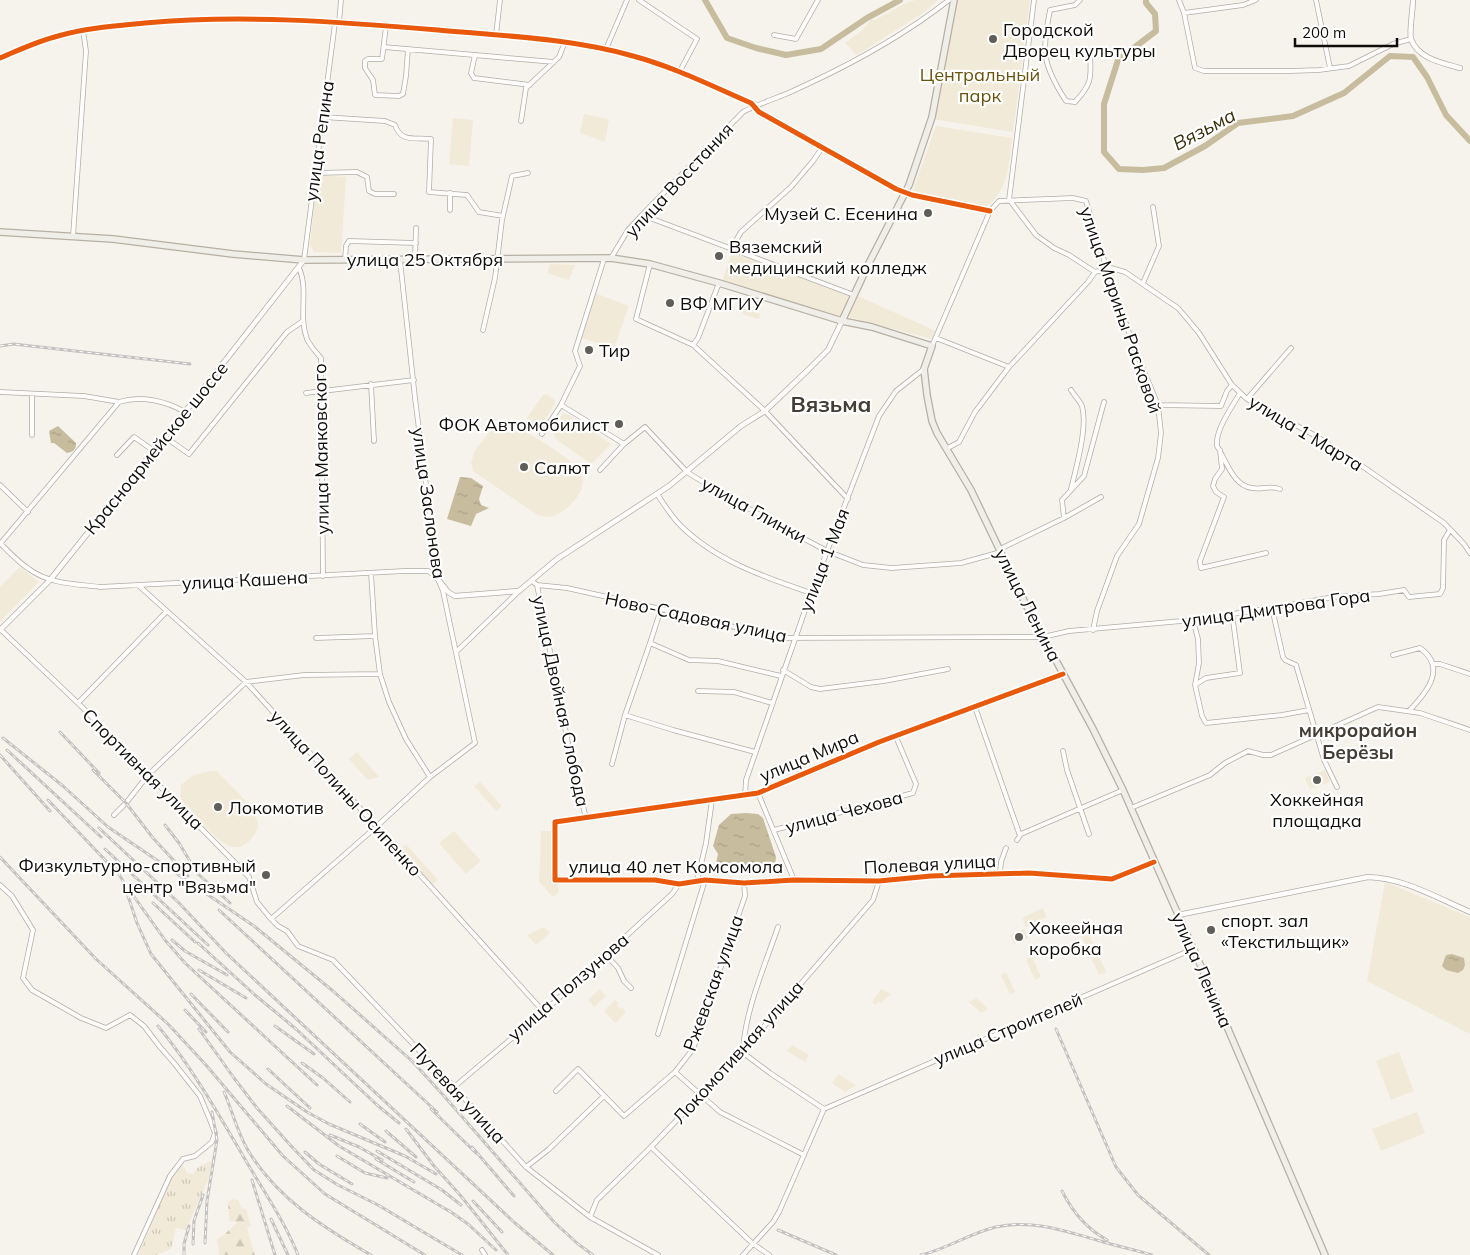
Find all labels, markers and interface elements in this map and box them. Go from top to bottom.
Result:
scale bar [1295,15,1398,47]
place label: Городской Дворец культуры [1003,18,1156,62]
text: 200 m [1302,23,1346,42]
marker: Городской Дворец культуры [987,33,999,45]
park label: Центральный парк [920,63,1040,107]
street label: улица Репина [299,79,339,203]
water label: Вязьма [1168,102,1240,156]
street label: улица Восстания [620,118,738,242]
place label: Музей С. Есенина [764,202,918,225]
street label: улица Марины Расковой [1075,204,1167,416]
marker: Музей С. Есенина [922,207,934,219]
place label: Вяземский медицинский колледж [729,235,927,279]
street label: улица 25 Октября [347,248,503,271]
marker: Вяземский медицинский колледж [713,250,725,262]
place label: ВФ МГИУ [680,292,763,315]
marker: ВФ МГИУ [664,297,676,309]
place label: Тир [599,339,630,362]
marker: Тир [583,344,595,356]
street label: Красноармейское шоссе [79,357,233,539]
street label: улица Маяковского [308,363,334,535]
district label: Вязьма [790,390,872,418]
street label: улица 1 Марта [1245,390,1367,476]
place label: ФОК Автомобилист [439,413,610,436]
marker: ФОК Автомобилист [613,418,625,430]
street label: улица Заслонова [407,426,451,580]
place label: Салют [534,456,591,479]
marker: Салют [518,461,530,473]
street label: улица Глинки [697,472,811,548]
street label: улица 1 Мая [794,505,854,615]
street label: улица Ленина [990,545,1066,665]
street label: улица Кашена [181,565,309,595]
street label: улица Дмитрова Гора [1180,583,1372,633]
street label: Ново-Садовая улица [603,586,789,648]
street label: улица Двойная Слобода [527,593,595,809]
street label: Спортивная улица [78,704,208,834]
street label: улица Полины Осипенко [265,705,427,881]
district label: микрорайон Берёзы [1299,718,1417,764]
street label: улица Мира [756,725,862,787]
marker: Хоккейная площадка [1311,774,1323,786]
street label: улица Чехова [783,785,905,839]
place label: Хоккейная площадка [1270,788,1364,832]
place label: Локомотив [228,796,324,819]
marker: Локомотив [212,801,224,813]
street label: Полевая улица [863,849,997,879]
place label: Физкультурно-спортивный центр "Вязьма" [18,854,256,898]
street label: улица 40 лет Комсомола [569,855,783,878]
marker: Физкультурно-спортивный центр "Вязьма" [260,869,272,881]
street label: улица Ленина [1166,909,1238,1031]
place label: спорт. зал «Текстильщик» [1221,909,1349,953]
street label: Ржевская улица [678,912,748,1054]
place label: Хокеейная коробка [1029,916,1123,960]
marker: спорт. зал «Текстильщик» [1205,924,1217,936]
street label: улица Ползунова [503,928,633,1046]
marker: Хокеейная коробка [1013,931,1025,943]
street label: Локомотивная улица [668,976,808,1128]
street label: улица Строителей [930,987,1086,1071]
street label: Путевая улица [405,1038,511,1148]

